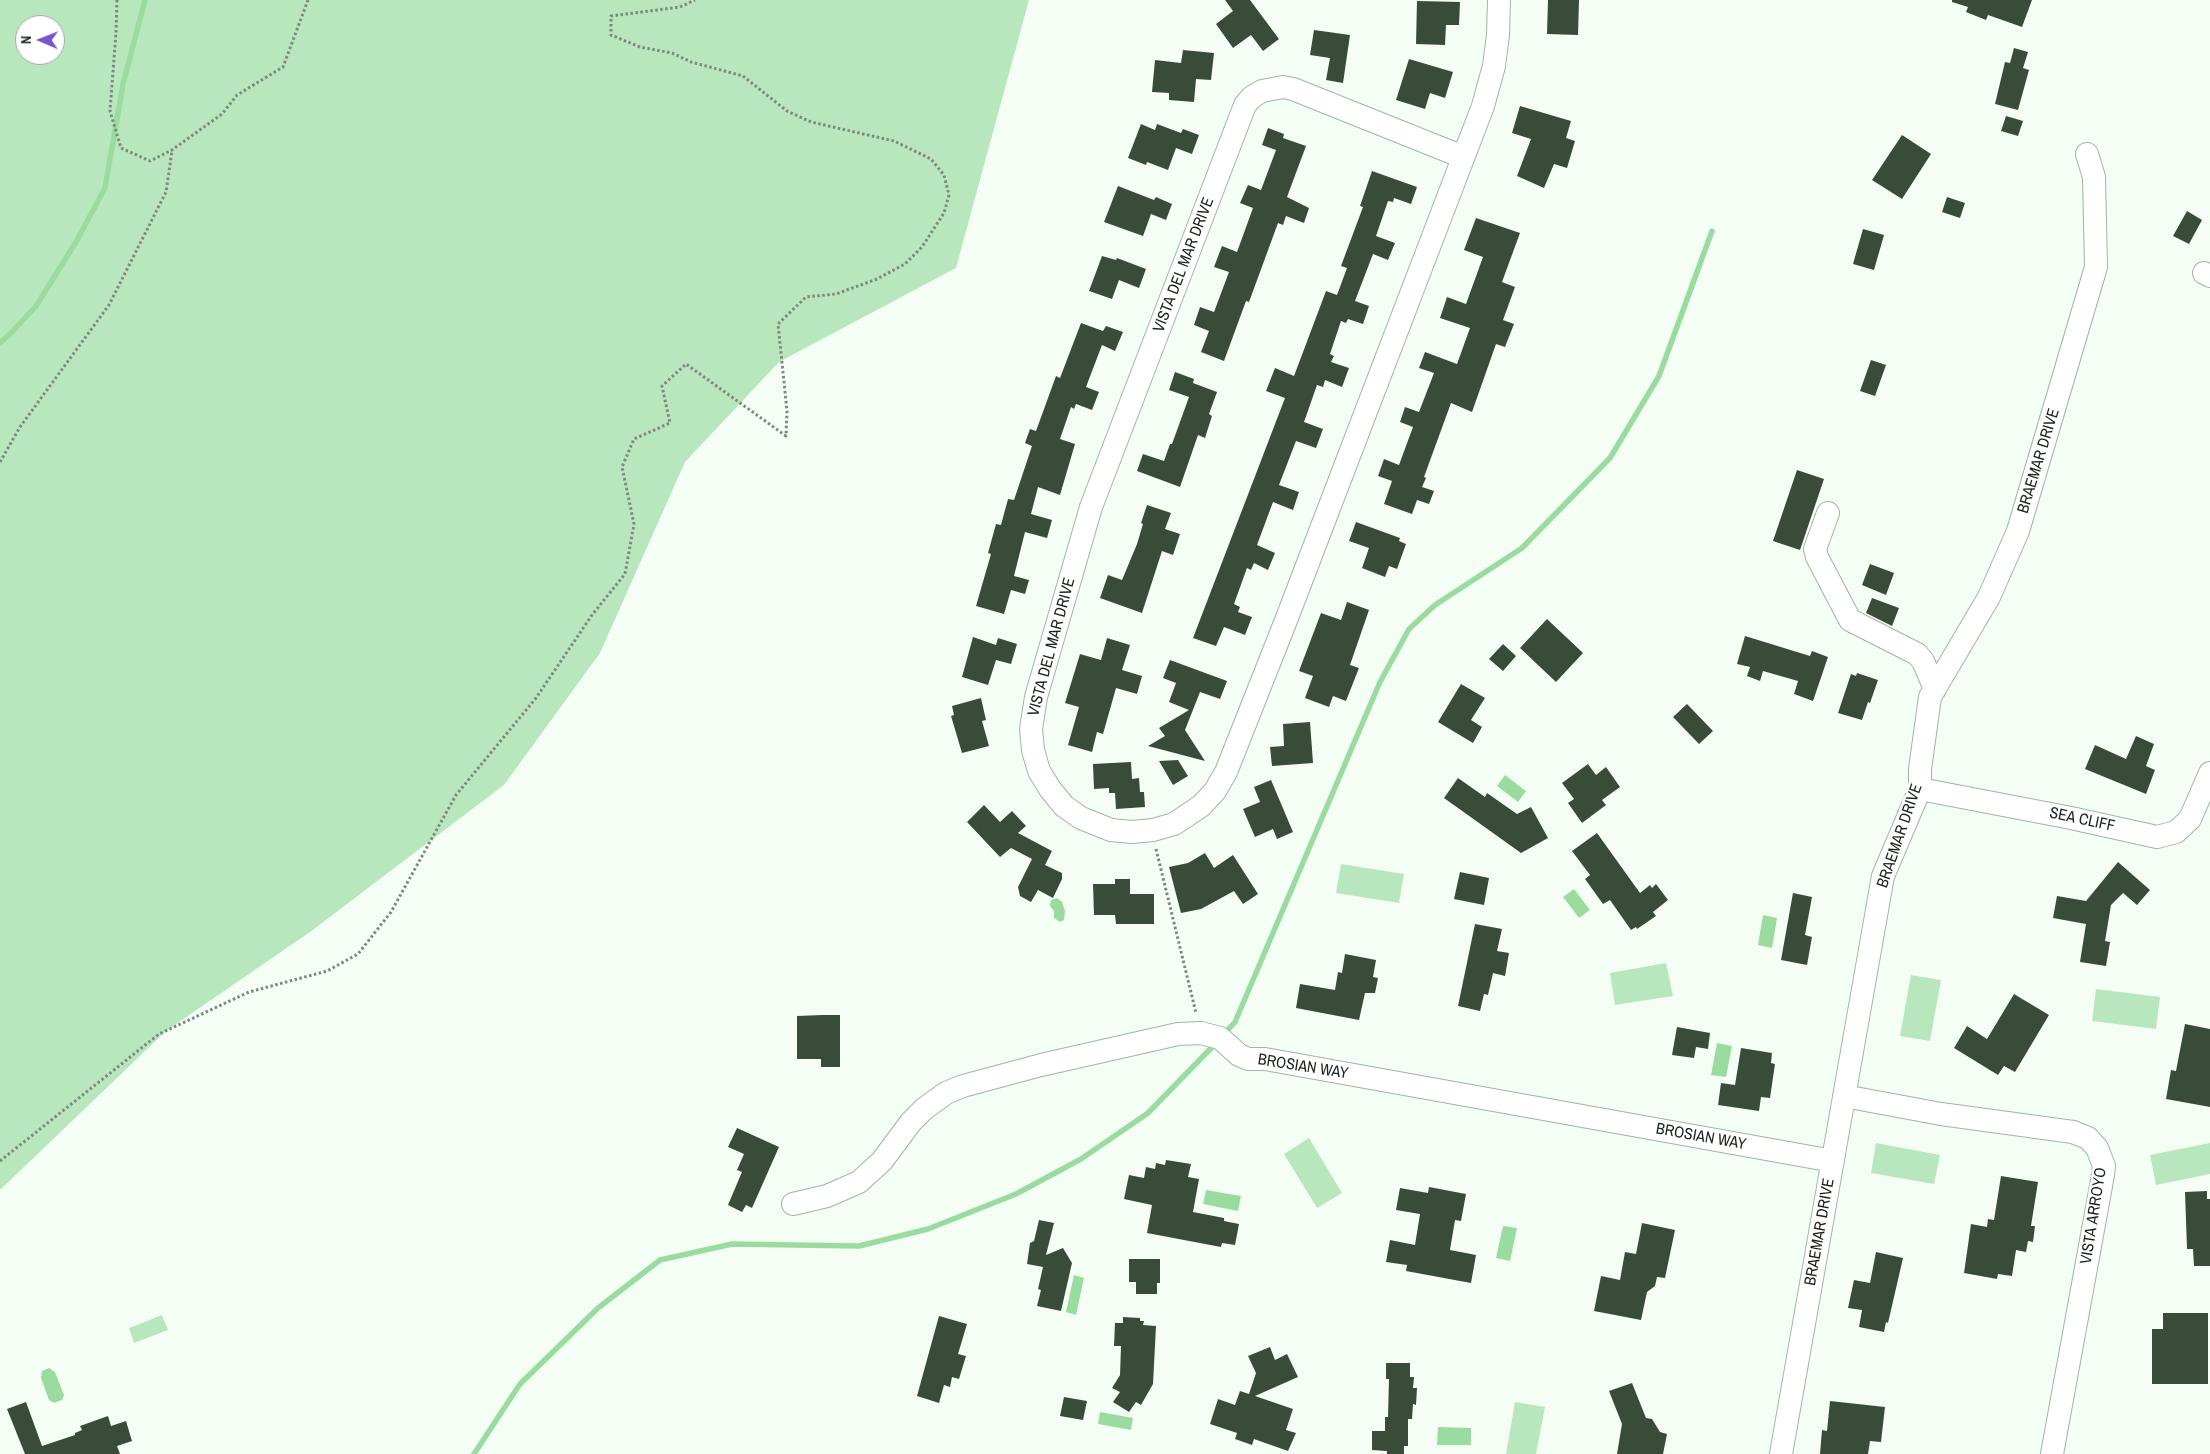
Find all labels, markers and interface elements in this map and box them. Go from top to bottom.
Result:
north arrow [15,15,65,65]
text: N [17,35,35,44]
street label: VISTA DEL MAR DRIVE [1149,195,1219,335]
street label: BRAEMAR DRIVE [2014,406,2064,516]
street label: VISTA DEL MAR DRIVE [1024,576,1080,718]
street label: BRAEMAR DRIVE [1873,782,1927,890]
street label: SEA CLIFF [2048,804,2116,836]
street label: BROSIAN WAY [1256,1050,1350,1084]
street label: BROSIAN WAY [1654,1120,1748,1154]
street label: VISTA ARROYO [2077,1166,2111,1266]
street label: BRAEMAR DRIVE [1801,1177,1839,1287]

